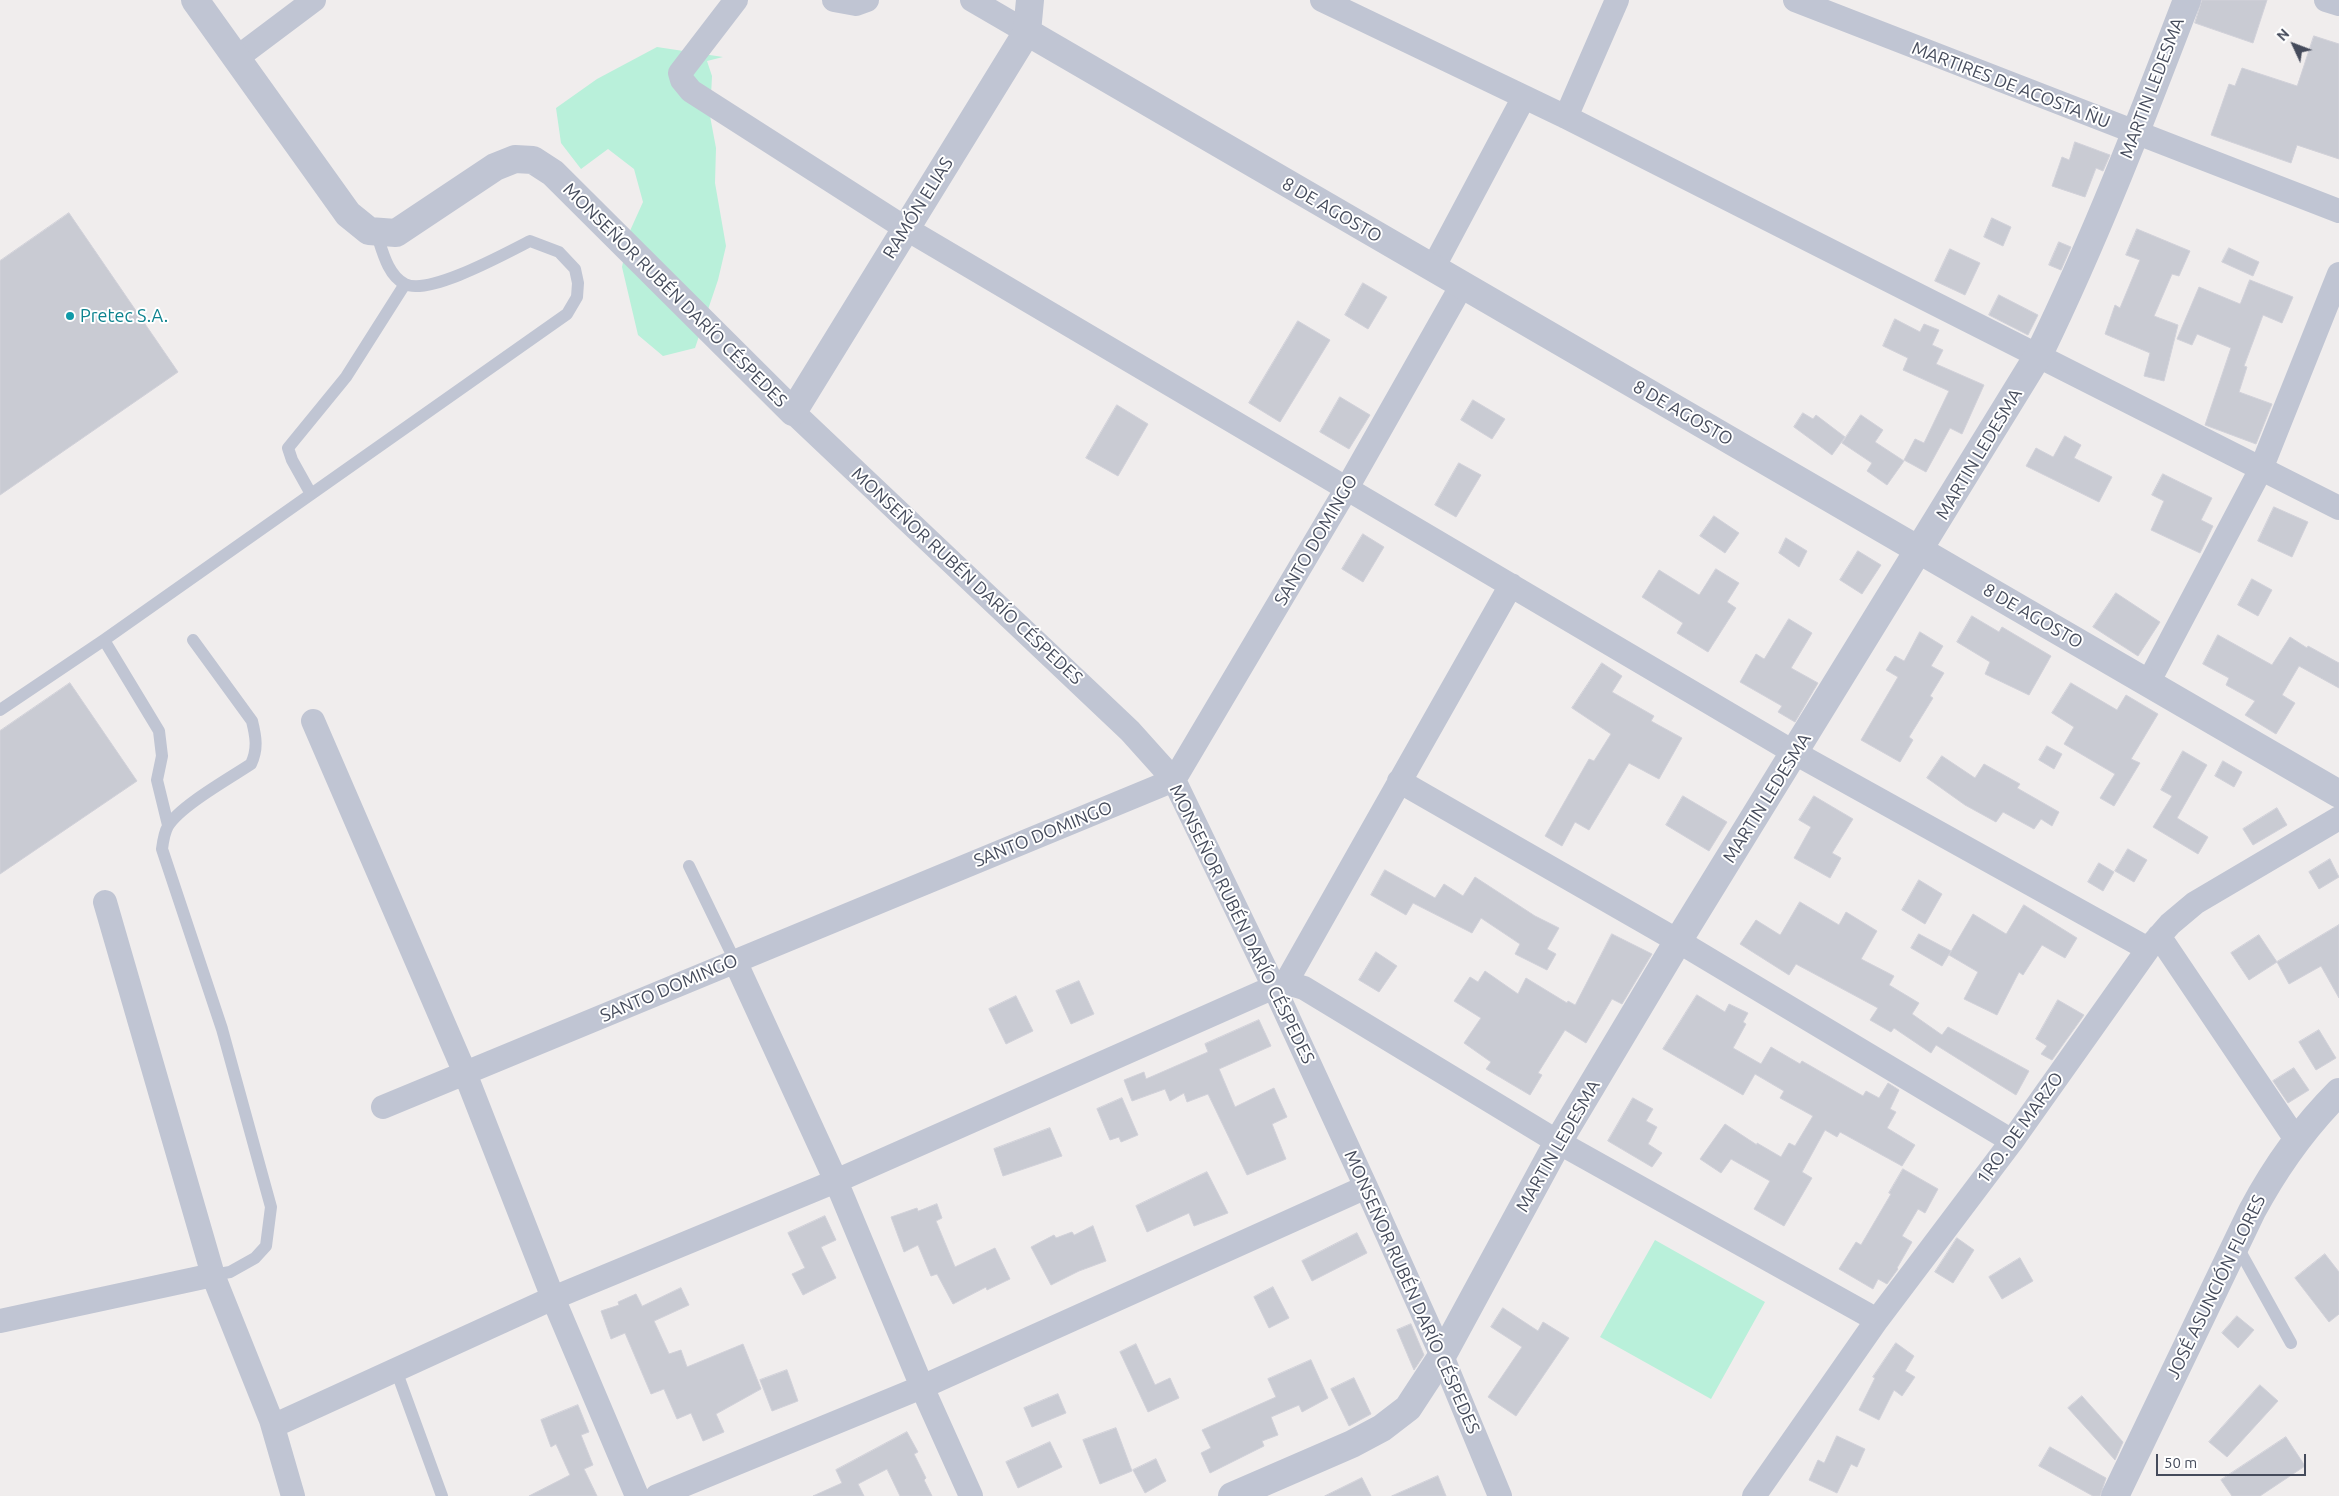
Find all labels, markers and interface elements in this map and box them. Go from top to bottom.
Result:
street label: MARTIN LEDESMA [2115,15,2189,161]
north arrow [2269,20,2319,70]
text: N [2274,25,2292,44]
street label: MARTIRES DE ACOSTA ÑU [1909,37,2113,133]
street label: RAMÓN ELIAS [878,153,958,263]
street label: 8 DE AGOSTO [1278,173,1386,247]
street label: MONSEÑOR RUBÉN DARÍO CÉSPEDES [558,178,792,412]
place label: Pretec S.A. [80,305,168,327]
marker: Pretec S.A. [64,310,76,322]
street label: 8 DE AGOSTO [1629,376,1737,450]
street label: MARTIN LEDESMA [1931,385,2027,523]
street label: MONSEÑOR RUBÉN DARÍO CÉSPEDES [847,463,1087,689]
street label: SANTO DOMINGO [1270,471,1362,609]
street label: 8 DE AGOSTO [1979,579,2087,653]
street label: MARTIN LEDESMA [1718,729,1816,867]
street label: MONSEÑOR RUBÉN DARÍO CÉSPEDES [1165,781,1319,1067]
street label: SANTO DOMINGO [971,796,1115,872]
street label: SANTO DOMINGO [597,949,741,1027]
street label: 1RO. DE MARZO [1972,1068,2068,1188]
street label: MARTIN LEDESMA [1511,1076,1605,1216]
street label: MONSEÑOR RUBÉN DARÍO CÉSPEDES [1339,1147,1485,1437]
street label: JOSÉ ASUNCIÓN FLORES [2162,1191,2270,1383]
scale bar [2159,1444,2309,1476]
text: 50 m [2164,1454,2197,1471]

